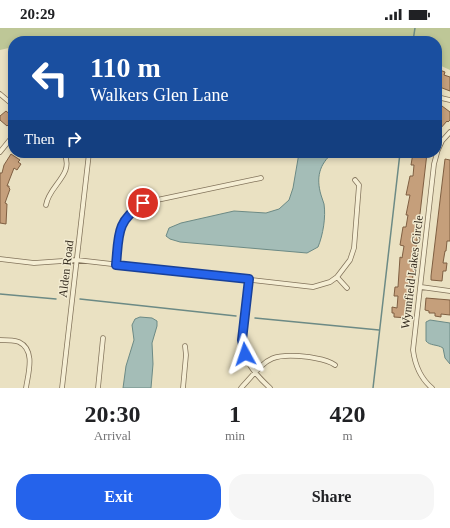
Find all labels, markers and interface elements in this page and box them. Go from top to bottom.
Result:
text: 20:29 [20,6,55,22]
icon: left [24,52,76,104]
text: 110 m [90,52,161,83]
text: Walkers Glen Lane [90,85,229,105]
icon: right [63,128,85,150]
text: Then [24,131,55,147]
pin [126,186,160,220]
icon: arrive [132,192,154,214]
street label: Wynnfield Lakes Circle [398,214,426,330]
street label: Alden Road [56,240,76,298]
position arrow [224,333,266,375]
text: 20:30 [84,401,140,427]
text: 1 [229,401,241,427]
text: 420 [330,401,366,427]
text: Arrival [94,428,131,443]
text: min [225,428,245,443]
text: m [342,428,353,443]
button: Exit [16,474,221,520]
button: Share [229,474,434,520]

